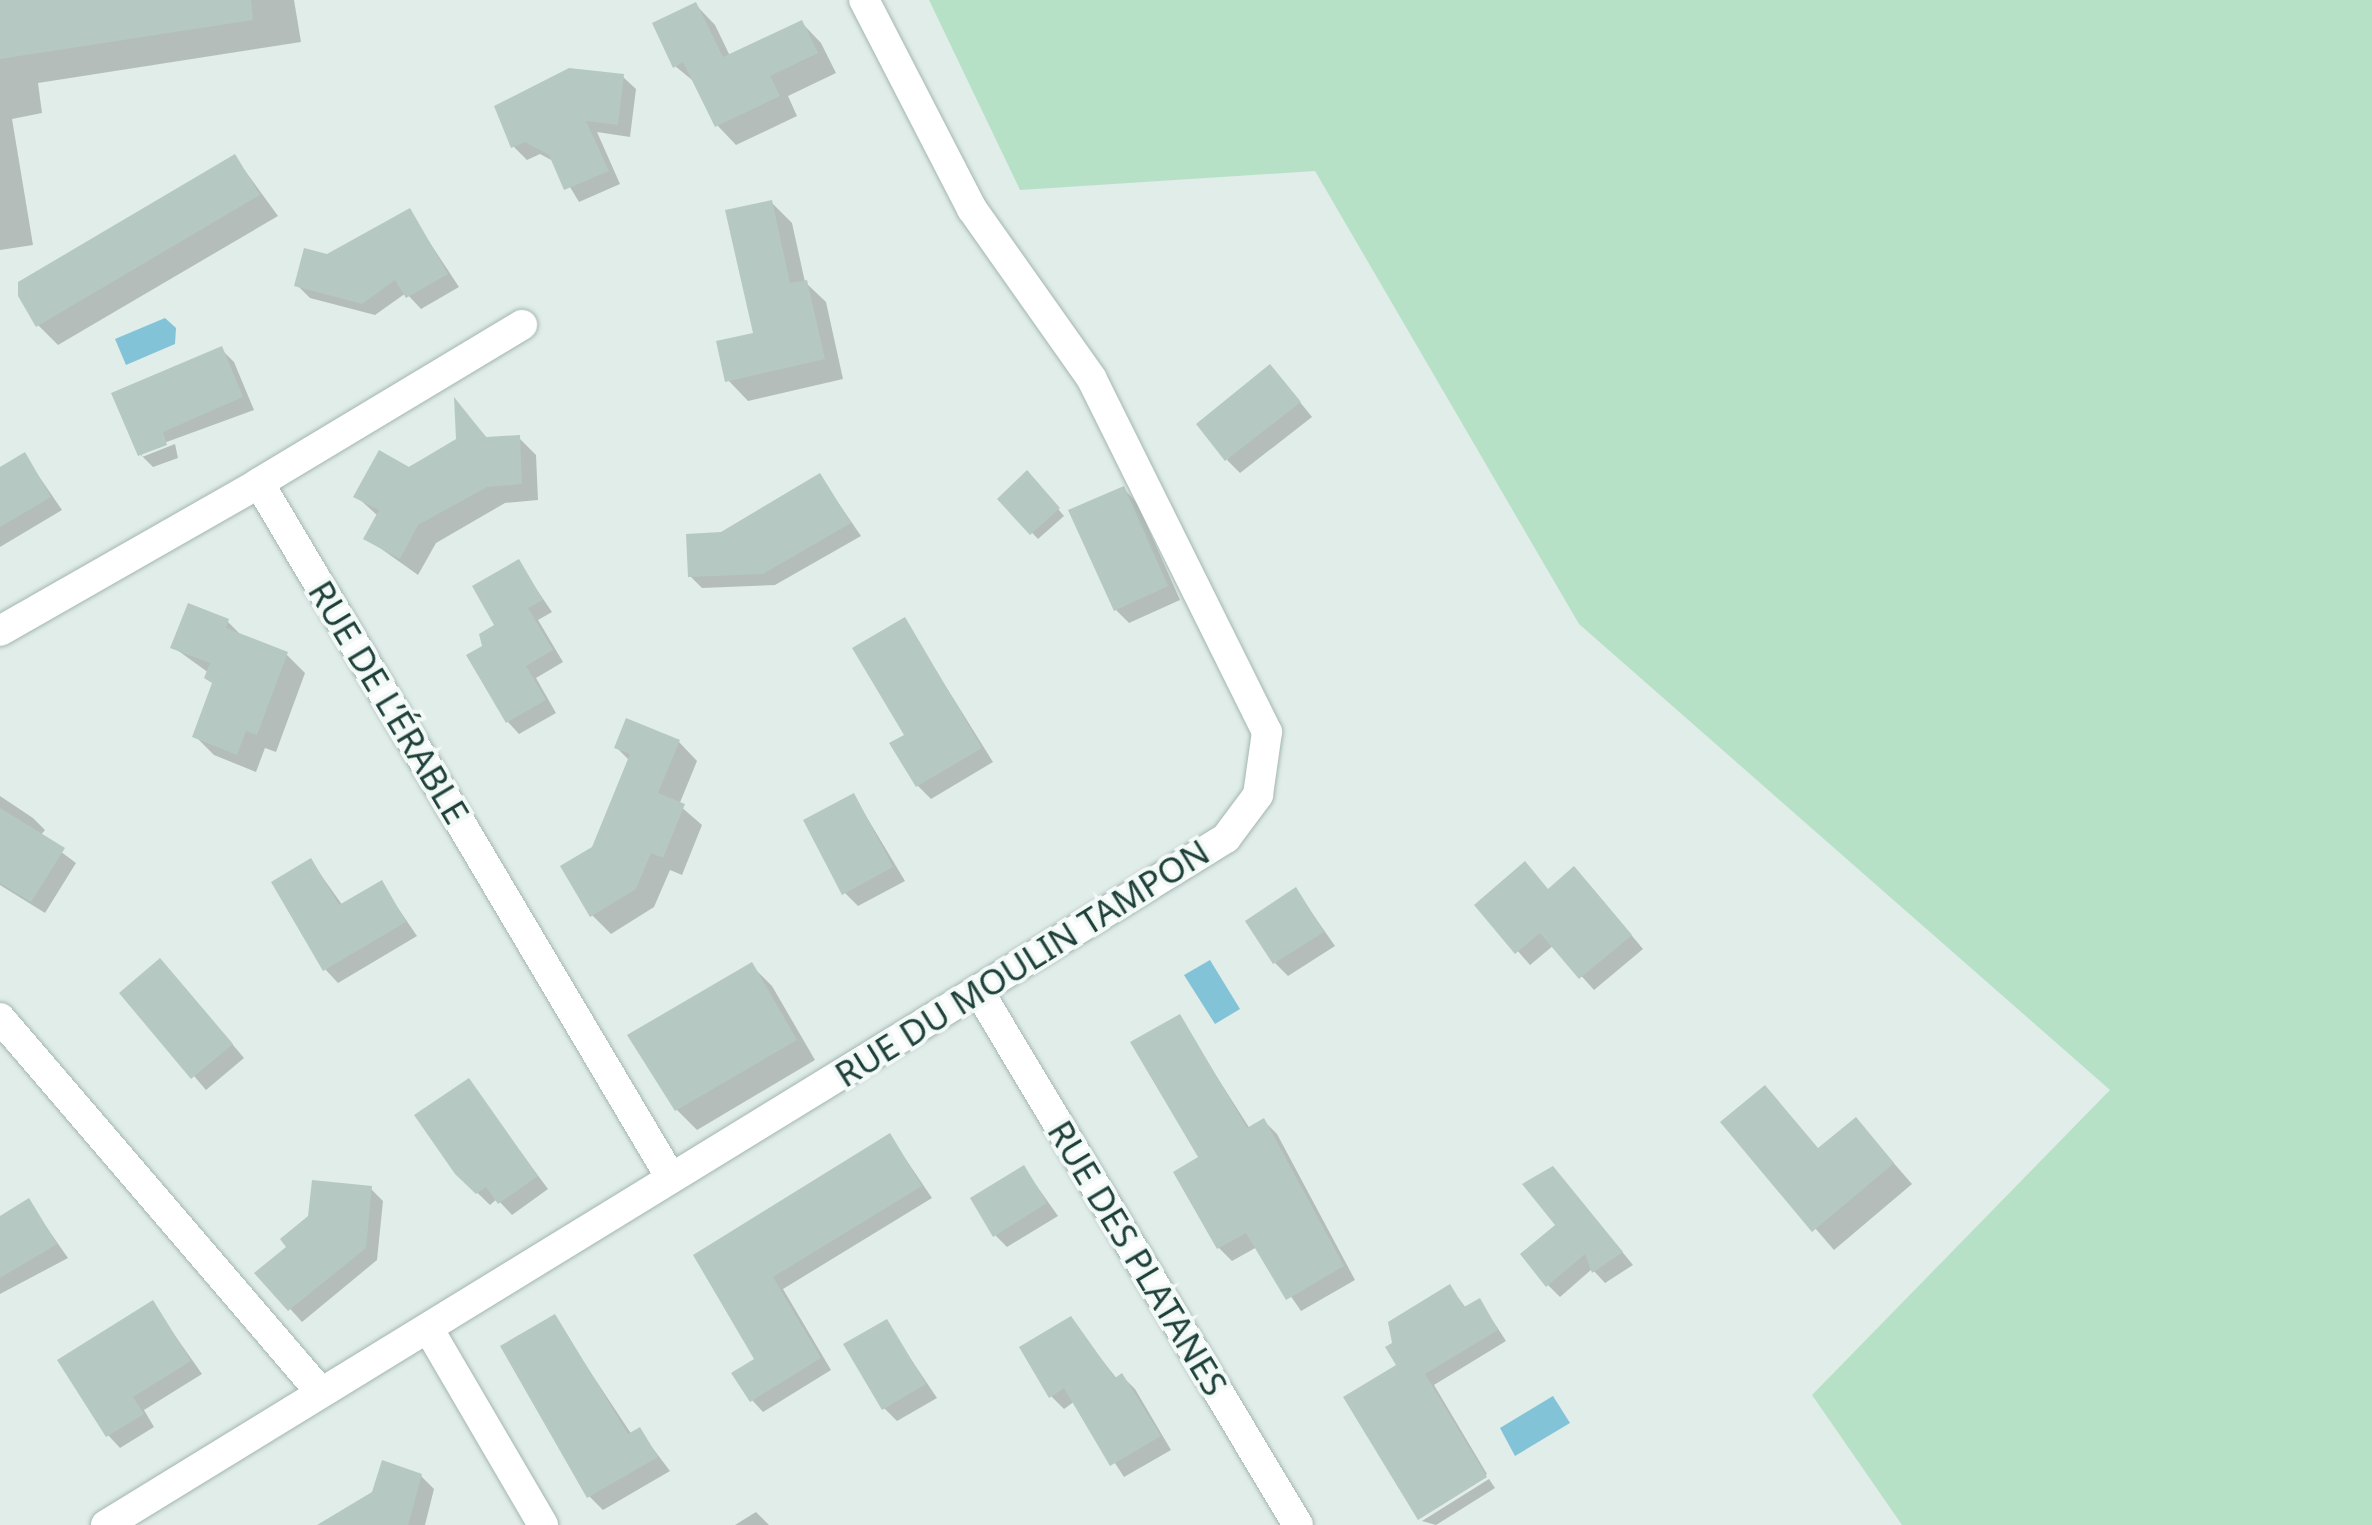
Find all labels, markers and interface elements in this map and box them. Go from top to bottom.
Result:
street label: RUE DE L’ÉRABLE [300,573,478,831]
street label: RUE DU MOULIN TAMPON [827,830,1217,1096]
street label: RUE DES PLATANES [1039,1113,1237,1403]

